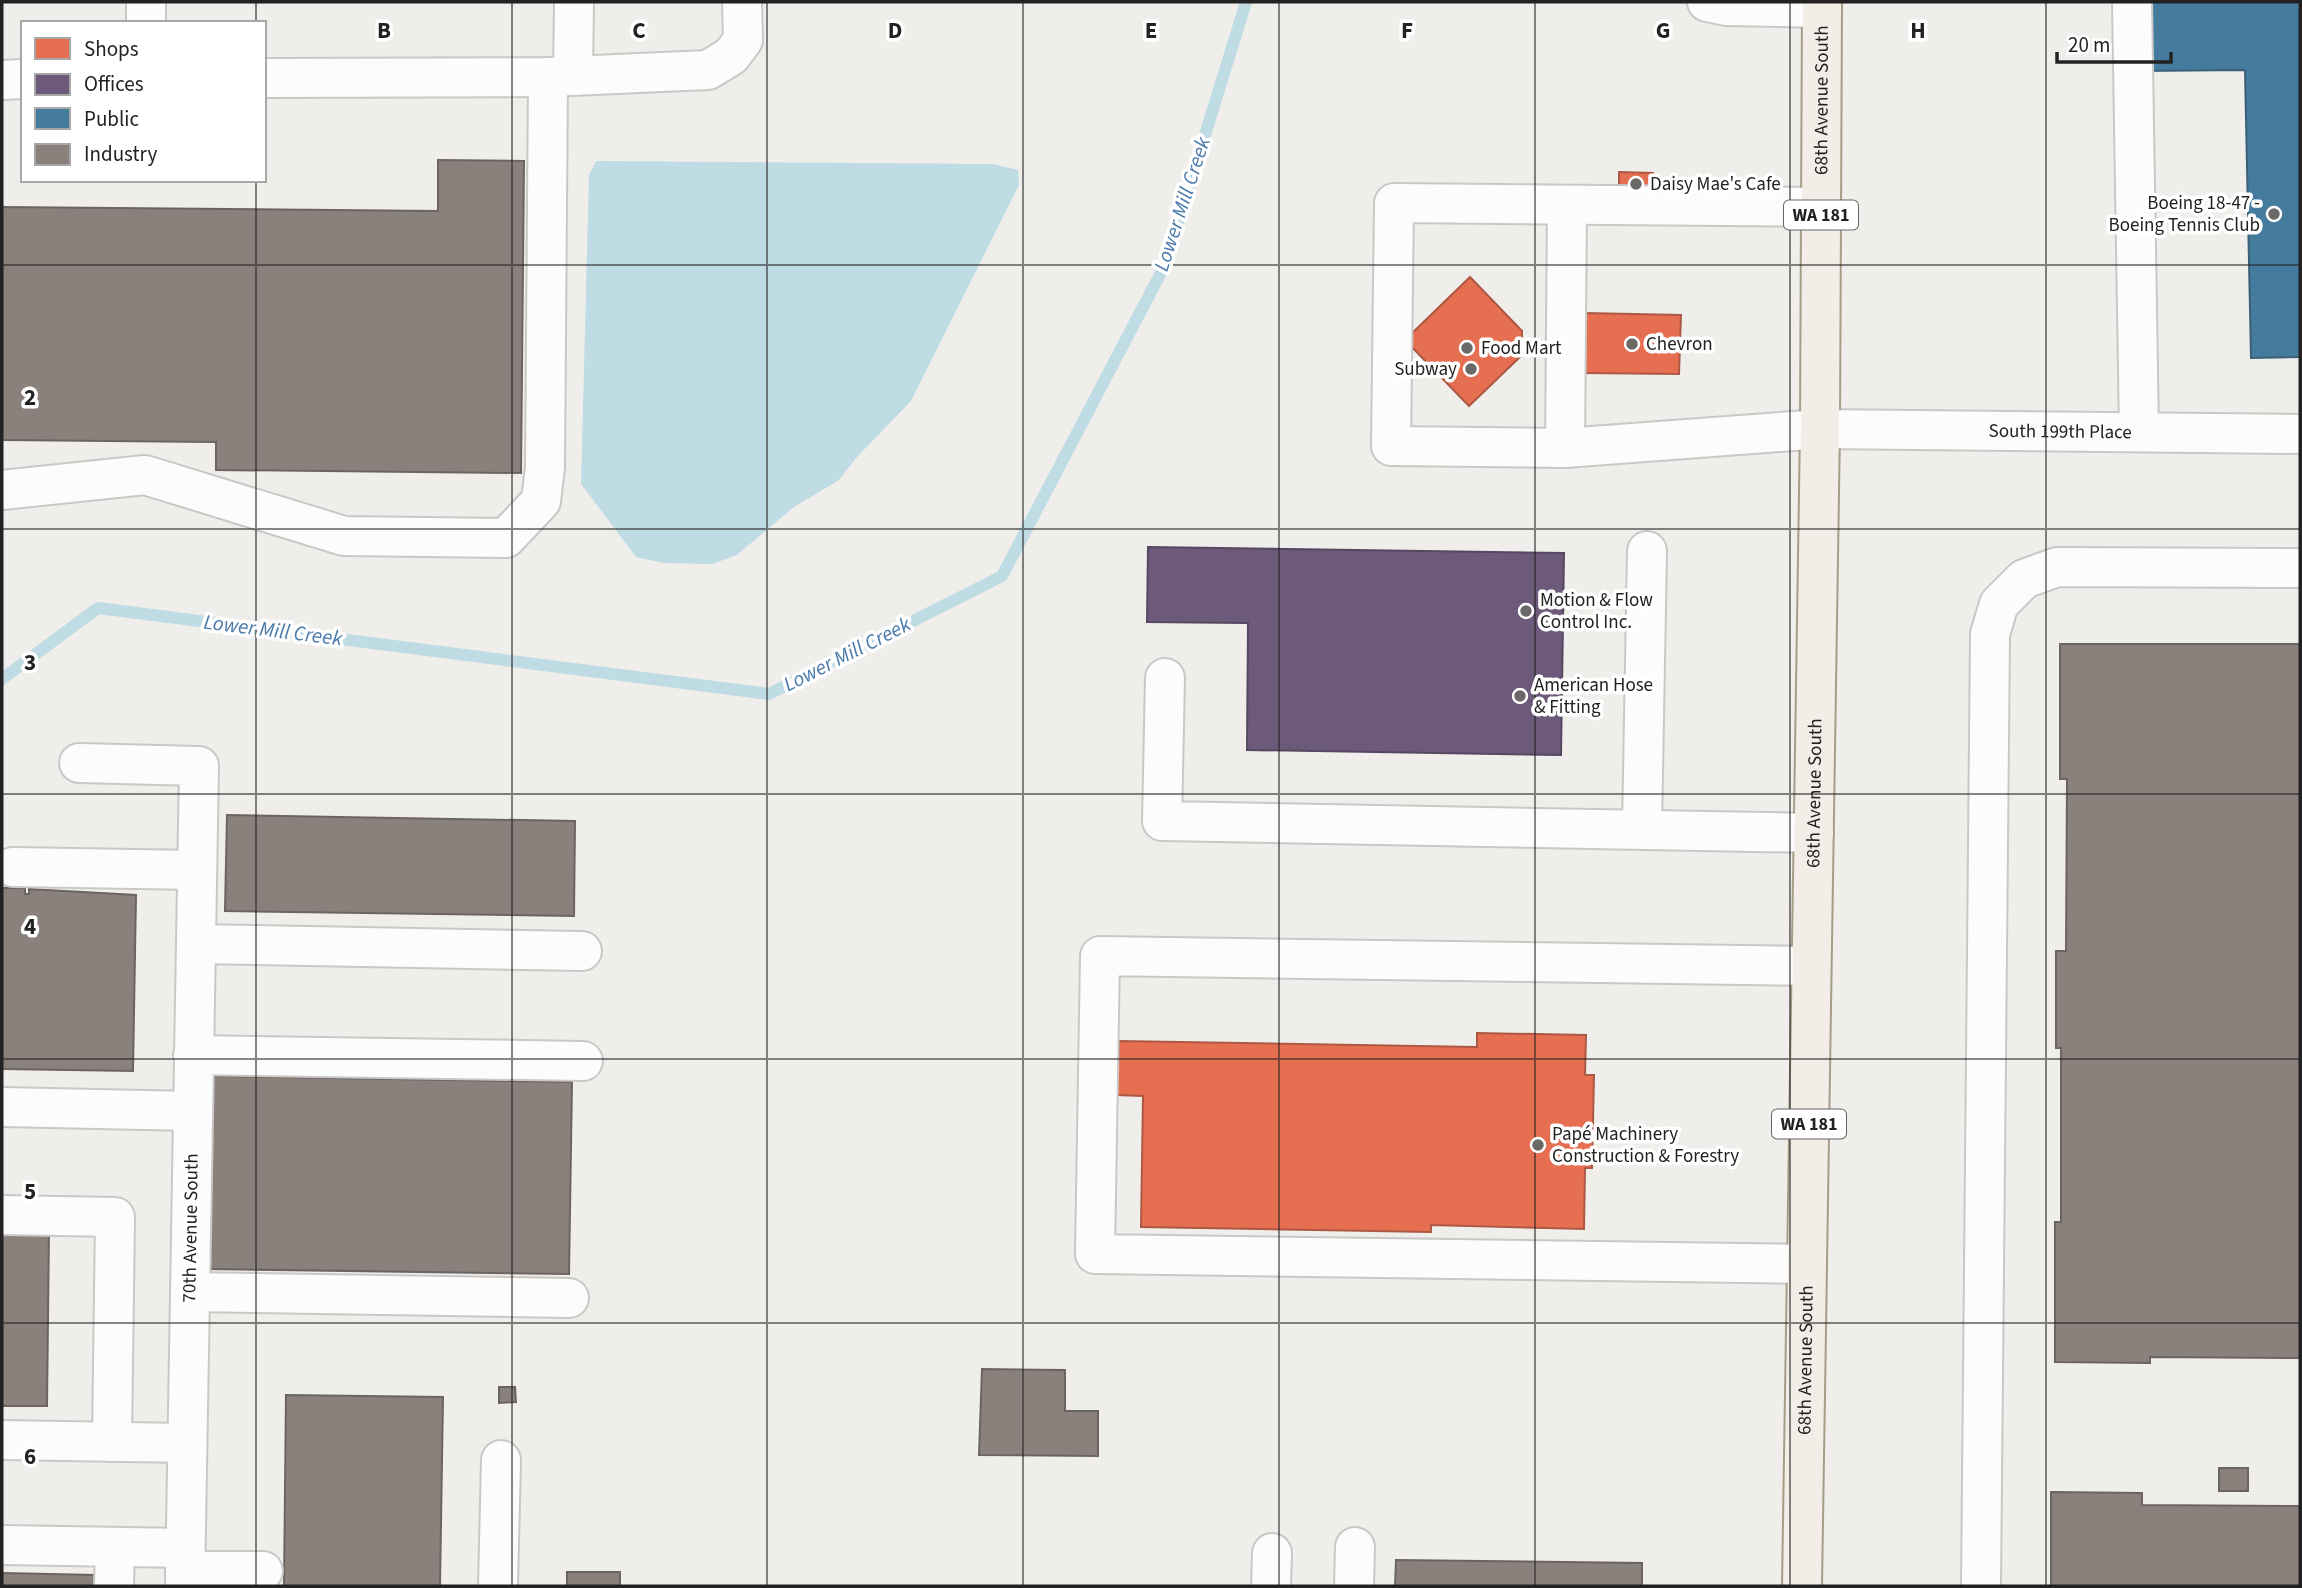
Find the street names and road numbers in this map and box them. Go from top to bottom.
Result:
street label: 68th Avenue South [1808,25,1835,175]
road number: WA 181 [1784,200,1858,230]
street label: South 199th Place [1988,417,2132,446]
street label: 68th Avenue South [1800,718,1829,868]
road number: WA 181 [1772,1110,1846,1139]
street label: 70th Avenue South [176,1153,206,1303]
street label: 68th Avenue South [1791,1285,1820,1435]

